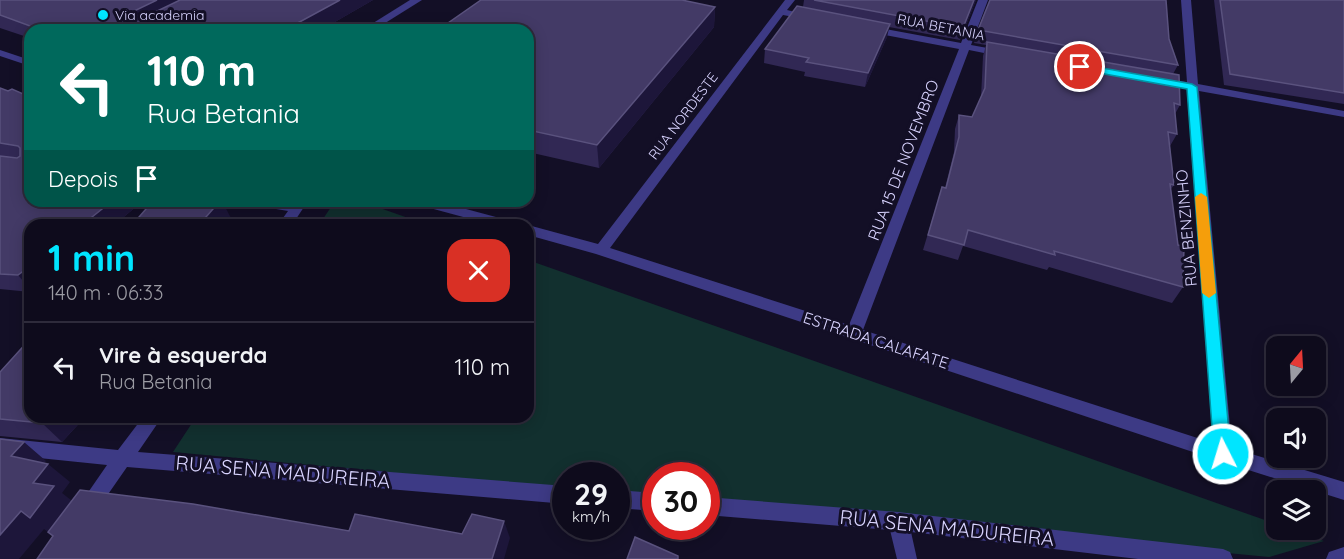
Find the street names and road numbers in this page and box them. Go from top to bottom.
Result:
street label: RUA BETANIA [896,10,986,44]
street label: RUA NORDESTE [644,69,722,163]
street label: RUA 15 DE NOVEMBRO [863,77,943,243]
street label: RUA BENZINHO [1171,169,1201,287]
street label: ESTRADA CALAFATE [801,307,951,373]
street label: RUA SENA MADUREIRA [175,450,392,493]
street label: RUA SENA MADUREIRA [839,504,1056,551]

